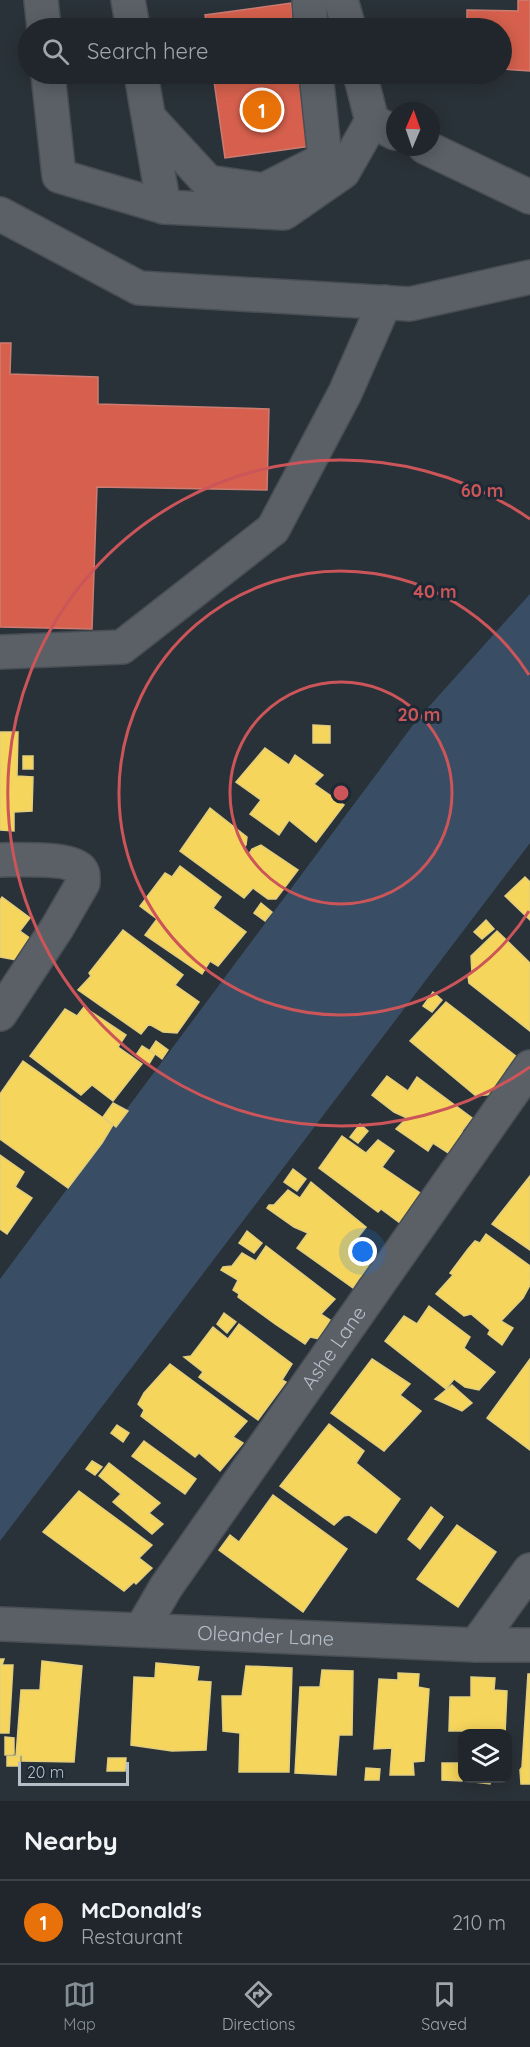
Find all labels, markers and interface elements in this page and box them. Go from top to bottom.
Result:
search box [18,18,512,84]
icon: search [39,35,72,68]
text: Search here [87,37,208,65]
pin: 1 [242,88,282,132]
north arrow [386,102,440,156]
text: 60 m [461,479,503,502]
text: 40 m [413,580,457,603]
text: 20 m [398,703,440,726]
centre of rings [331,783,351,803]
your location [348,1237,377,1266]
street label: Ashe Lane [295,1301,371,1394]
street label: Oleander Lane [197,1620,335,1651]
map controls [458,1729,512,1783]
button: layers [458,1729,512,1783]
scale bar [18,1759,129,1786]
text: 20 m [27,1762,64,1782]
text: Nearby [24,1824,118,1857]
text: McDonald's [81,1896,202,1924]
text: 1 [40,1910,47,1935]
text: 210 m [452,1910,506,1935]
text: Restaurant [81,1924,183,1949]
tab: Map [63,1978,96,2034]
tab: Directions [222,1978,295,2034]
tab: Saved [421,1978,467,2034]

